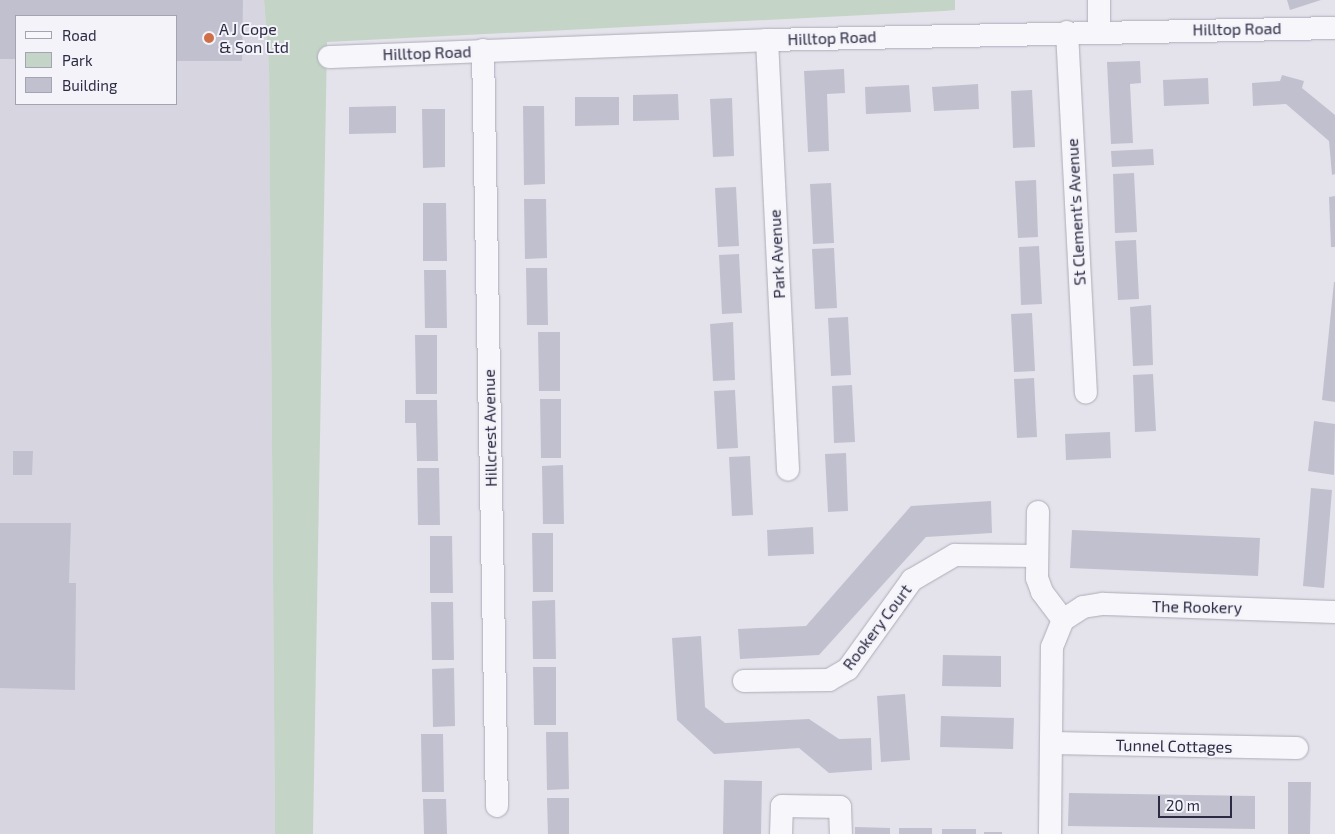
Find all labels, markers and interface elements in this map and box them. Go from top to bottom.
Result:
legend [15,15,178,105]
place label: A J Cope & Son Ltd [219,19,289,57]
street label: Hilltop Road [1192,19,1282,39]
text: Road [62,26,97,44]
street label: Hilltop Road [787,27,877,49]
marker: A J Cope & Son Ltd [203,32,215,44]
street label: Hilltop Road [382,42,472,64]
text: Park [62,51,93,69]
text: Building [62,76,117,94]
street label: St Clement's Avenue [1063,138,1089,286]
street label: Park Avenue [765,209,789,299]
street label: Hillcrest Avenue [479,369,501,487]
street label: Rookery Court [838,580,916,674]
street label: The Rookery [1152,597,1242,617]
street label: Tunnel Cottages [1115,735,1233,757]
scale bar [1160,786,1234,818]
text: 20 m [1166,796,1200,814]

